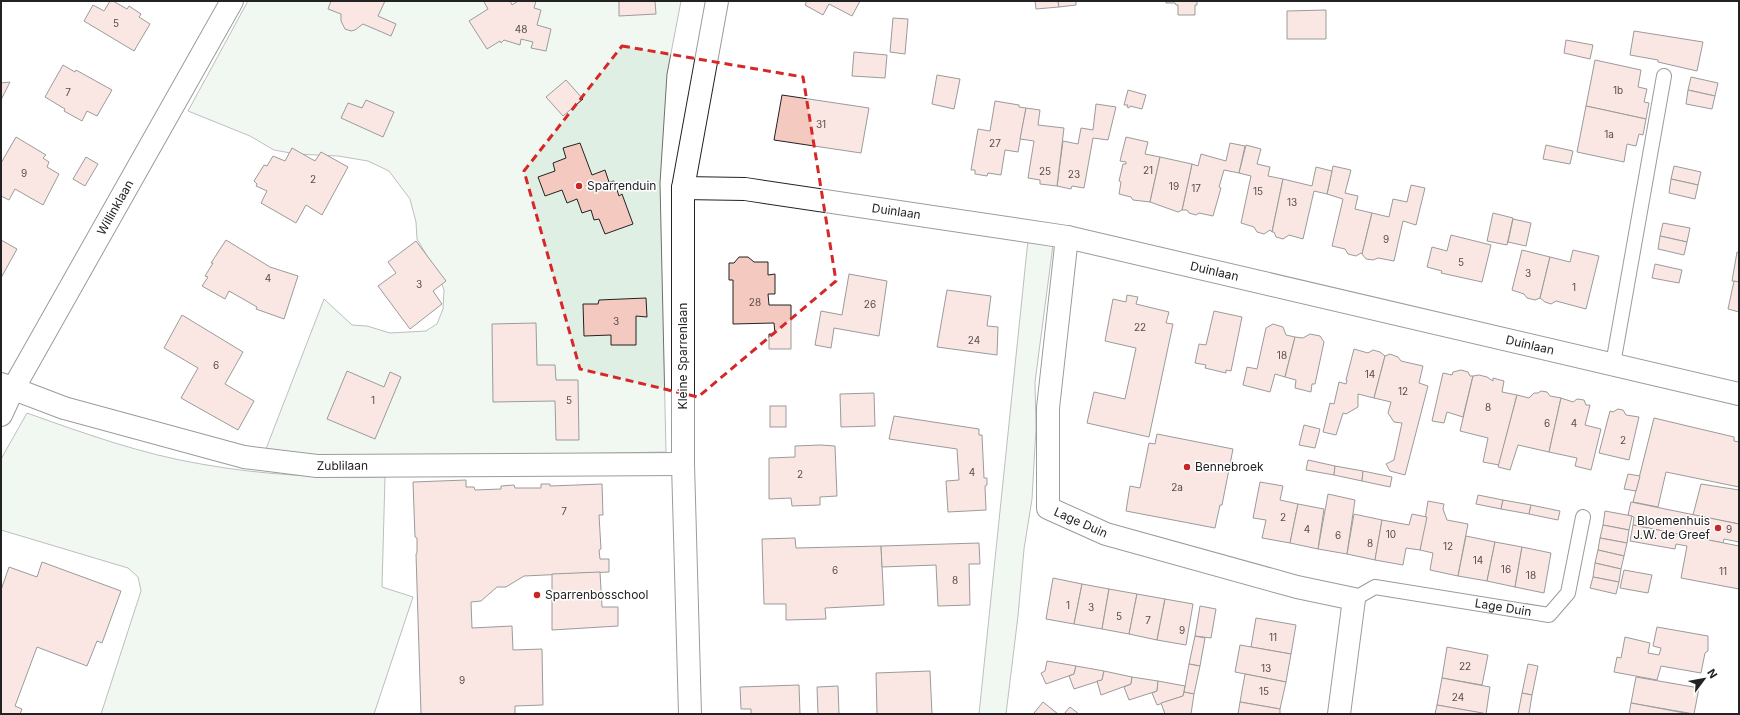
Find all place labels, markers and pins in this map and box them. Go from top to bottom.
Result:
place label: Sparrenduin [587,178,656,193]
marker: Sparrenduin [574,181,584,191]
place label: Bennebroek [1195,459,1264,474]
marker: Bennebroek [1182,462,1192,472]
place label: Bloemenhuis J.W. de Greef [1633,513,1711,542]
marker: Bloemenhuis J.W. de Greef [1713,523,1723,533]
place label: Sparrenbosschool [545,587,648,602]
marker: Sparrenbosschool [532,590,542,600]

